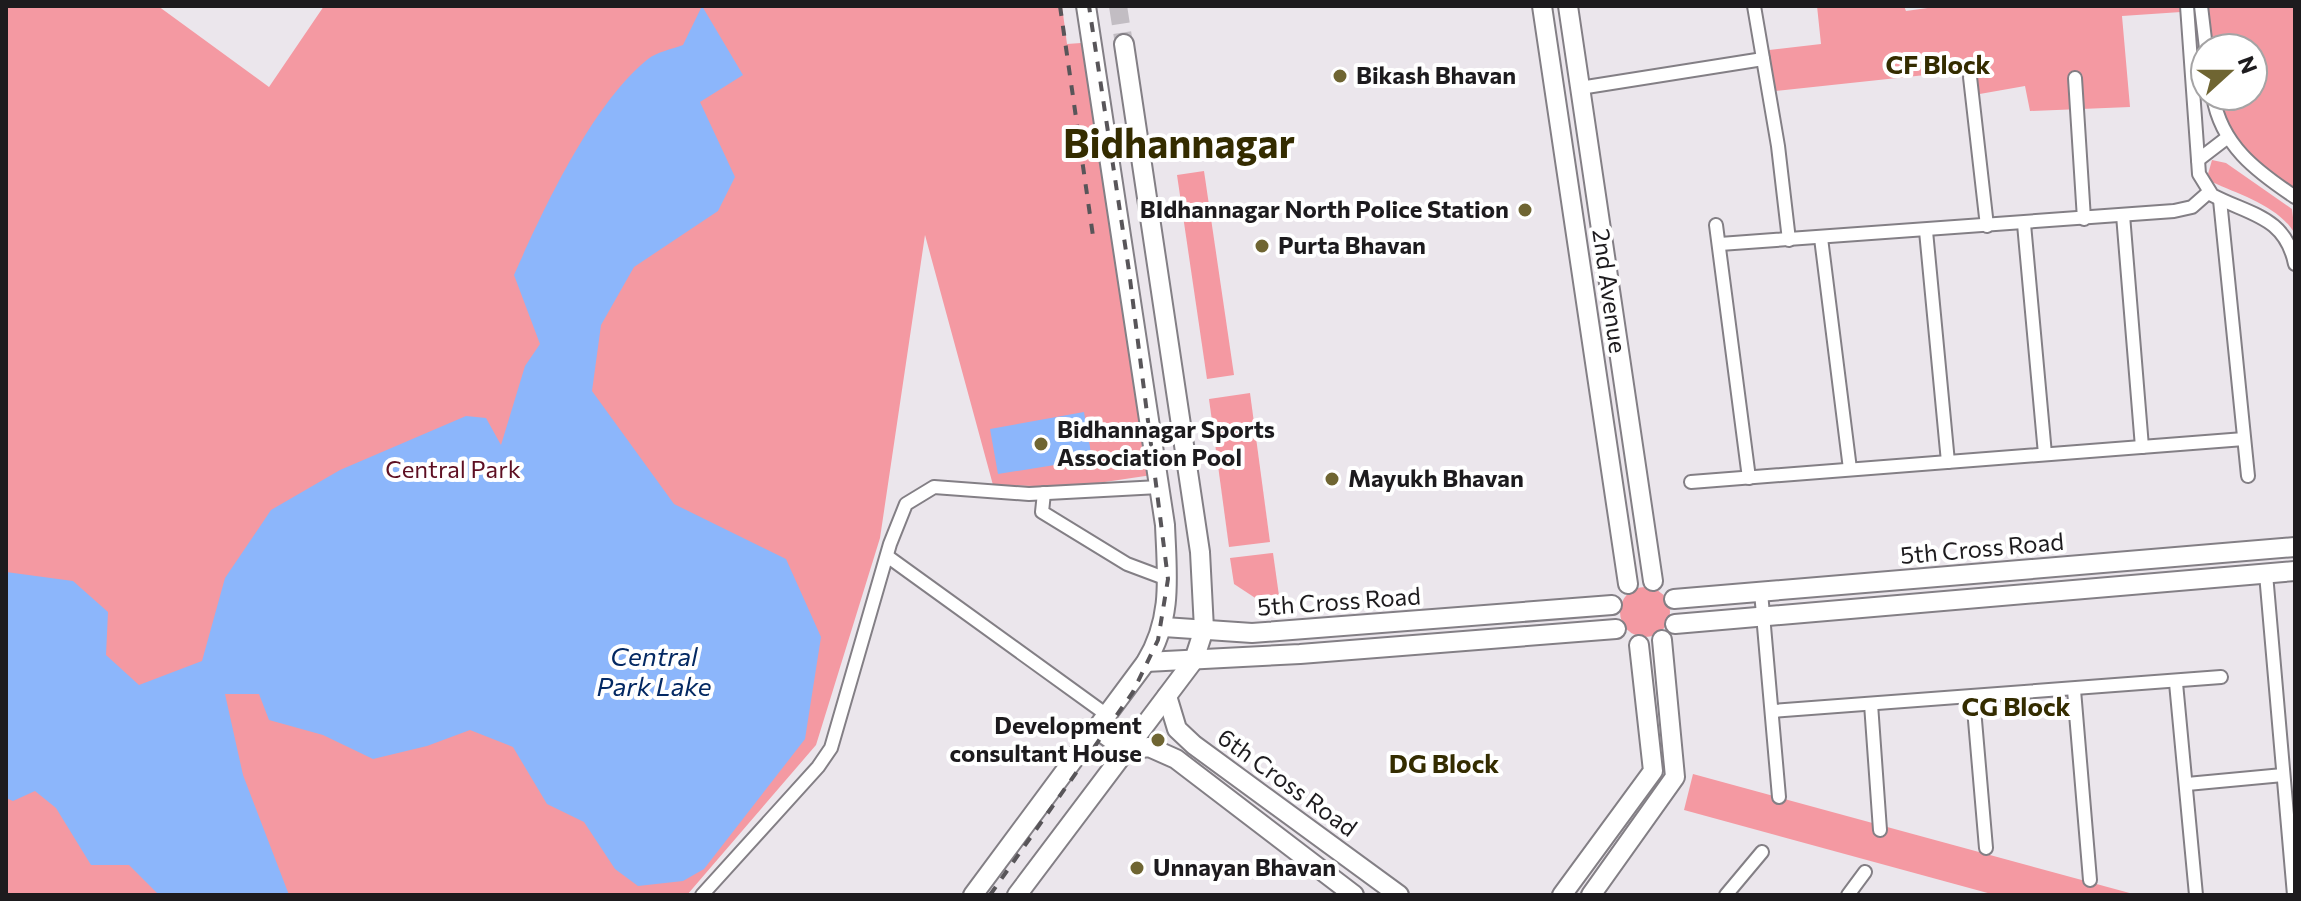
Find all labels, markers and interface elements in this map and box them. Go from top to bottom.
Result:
north arrow [2189,32,2269,112]
district label: CF Block [1885,48,1991,79]
text: N [2233,52,2264,77]
place label: Bikash Bhavan [1356,60,1516,89]
marker: Bikash Bhavan [1331,67,1349,85]
district label: Bidhannagar [1063,117,1295,166]
place label: BIdhannagar North Police Station [1140,194,1509,223]
marker: BIdhannagar North Police Station [1516,201,1534,219]
street label: 2nd Avenue [1587,227,1634,355]
place label: Purta Bhavan [1278,230,1426,259]
marker: Purta Bhavan [1253,237,1271,255]
place label: Bidhannagar Sports Association Pool [1057,414,1275,471]
marker: Bidhannagar Sports Association Pool [1032,435,1050,453]
park label: Central Park [385,454,521,483]
place label: Mayukh Bhavan [1348,463,1524,492]
marker: Mayukh Bhavan [1323,470,1341,488]
street label: 5th Cross Road [1899,526,2065,569]
street label: 5th Cross Road [1256,580,1422,621]
water label: Central Park Lake [596,640,712,701]
district label: CG Block [1961,690,2071,721]
place label: Development consultant House [949,710,1142,767]
street label: 6th Cross Road [1213,722,1363,842]
marker: Development consultant House [1149,731,1167,749]
district label: DG Block [1389,747,1499,778]
place label: Unnayan Bhavan [1153,852,1336,881]
marker: Unnayan Bhavan [1128,859,1146,877]

